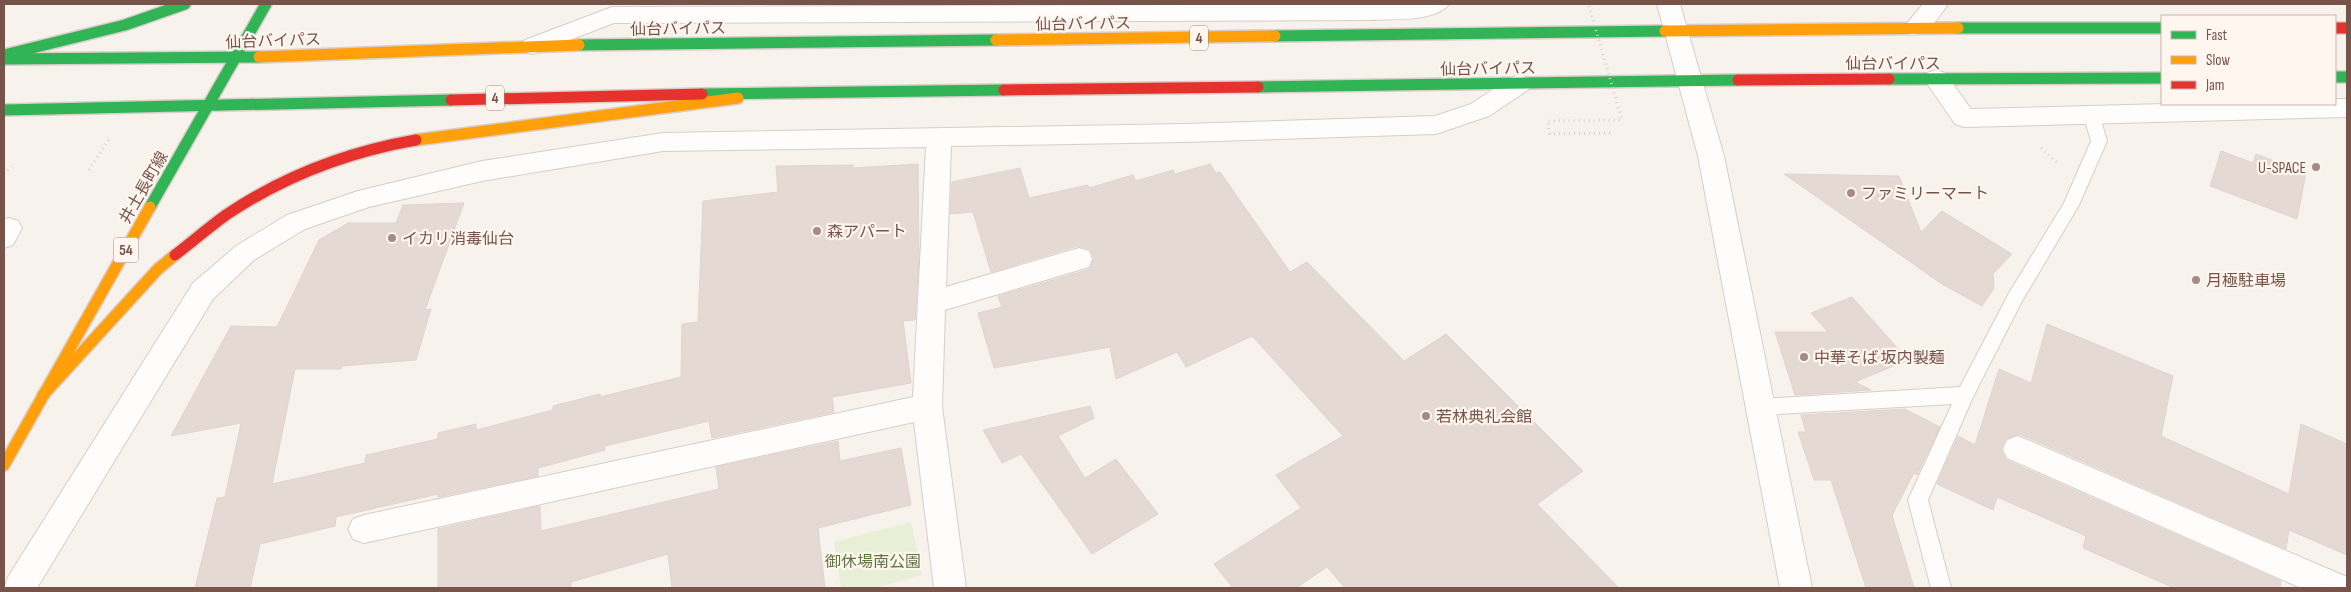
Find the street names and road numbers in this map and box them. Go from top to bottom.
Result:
street label: 仙台バイパス [1035,14,1131,35]
street label: 仙台バイパス [630,19,726,40]
road number: 4 [1190,26,1208,50]
street label: 仙台バイパス [225,30,321,53]
street label: 仙台バイパス [1845,55,1941,74]
street label: 仙台バイパス [1440,59,1536,80]
road number: 4 [486,86,504,110]
street label: 井土長町線 [116,148,173,227]
road number: 54 [114,238,138,262]

